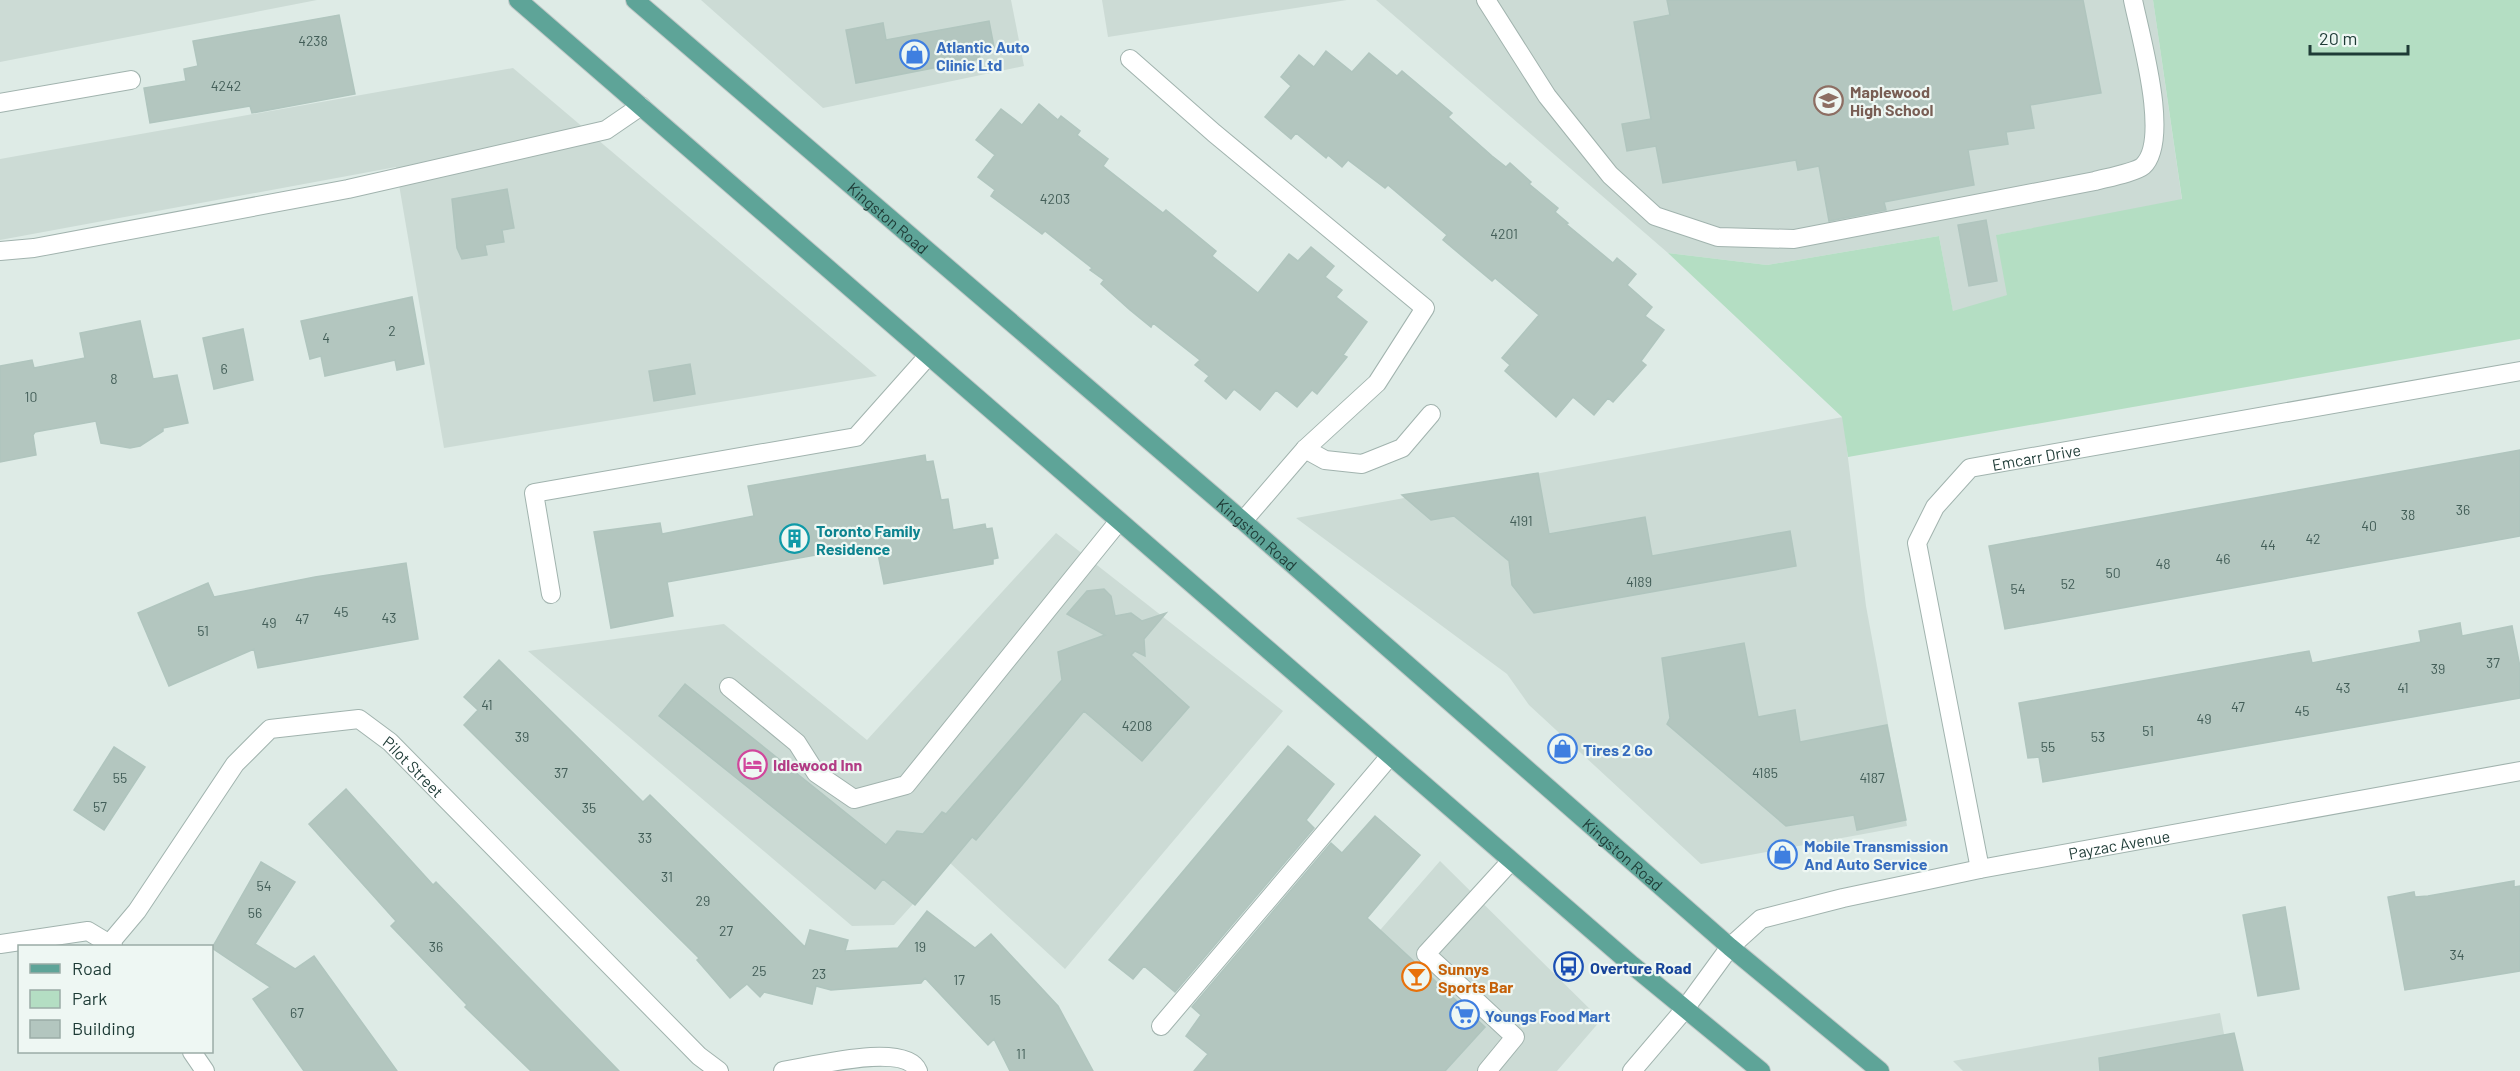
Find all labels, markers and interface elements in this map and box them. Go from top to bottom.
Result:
scale bar [2310,18,2408,56]
text: 20 m [2319,27,2357,49]
house number: 4238 [298,32,328,49]
place label: Atlantic Auto Clinic Ltd [936,37,1030,74]
shop icon: Atlantic Auto Clinic Ltd [899,39,931,71]
house number: 4242 [211,77,241,94]
place label: Maplewood High School [1850,82,1934,119]
school or university icon: Maplewood High School [1813,84,1845,116]
street label: Kingston Road [844,178,933,257]
house number: 4203 [1040,190,1070,207]
house number: 4201 [1490,225,1518,242]
house number: 2 [388,322,396,339]
house number: 4 [322,329,330,346]
house number: 6 [220,360,228,377]
house number: 8 [110,370,118,387]
house number: 10 [25,388,37,405]
street label: Emcarr Drive [1990,439,2082,473]
street label: Kingston Road [1213,494,1302,574]
house number: 36 [2456,501,2470,518]
house number: 38 [2401,506,2415,523]
house number: 4191 [1509,512,1533,529]
house number: 40 [2361,517,2377,534]
place label: Toronto Family Residence [816,521,921,558]
building icon: Toronto Family Residence [779,523,811,555]
house number: 42 [2305,530,2321,547]
house number: 44 [2260,536,2276,553]
house number: 46 [2216,550,2230,567]
house number: 48 [2155,555,2171,572]
house number: 50 [2105,564,2121,581]
house number: 4189 [1626,573,1652,590]
house number: 52 [2061,575,2075,592]
house number: 54 [2011,580,2025,597]
house number: 45 [334,603,348,620]
house number: 43 [382,609,396,626]
house number: 47 [295,610,309,627]
house number: 49 [261,614,277,631]
house number: 51 [197,622,209,639]
house number: 37 [2486,654,2500,671]
house number: 39 [2431,660,2445,677]
house number: 43 [2336,679,2350,696]
house number: 41 [2397,679,2409,696]
house number: 41 [481,696,493,713]
house number: 47 [2231,698,2245,715]
house number: 45 [2295,702,2309,719]
house number: 49 [2196,710,2212,727]
house number: 4208 [1122,717,1152,734]
house number: 51 [2142,722,2154,739]
house number: 39 [515,728,529,745]
house number: 53 [2091,728,2105,745]
street label: Pilot Street [380,731,448,801]
shop icon: Tires 2 Go [1546,733,1578,765]
house number: 55 [2041,738,2055,755]
place label: Tires 2 Go [1583,740,1653,759]
hotel icon: Idlewood Inn [736,748,768,780]
place label: Idlewood Inn [773,755,862,774]
house number: 37 [554,764,568,781]
house number: 4185 [1752,764,1778,781]
house number: 55 [113,769,127,786]
house number: 4187 [1859,769,1885,786]
house number: 57 [93,798,107,815]
house number: 35 [582,799,596,816]
street label: Kingston Road [1579,814,1667,894]
street label: Payzac Avenue [2067,825,2171,862]
house number: 33 [638,829,652,846]
place label: Mobile Transmission And Auto Service [1804,836,1948,873]
shop icon: Mobile Transmission And Auto Service [1767,838,1799,870]
house number: 31 [661,868,673,885]
house number: 54 [257,877,271,894]
house number: 29 [696,892,710,909]
house number: 56 [248,904,262,921]
house number: 27 [719,922,733,939]
house number: 36 [429,938,443,955]
house number: 19 [914,938,926,955]
legend [18,945,213,1053]
house number: 34 [2450,946,2464,963]
bus stop icon: Overture Road [1553,951,1585,983]
text: Road [72,957,112,979]
place label: Overture Road [1590,958,1691,977]
place label: Sunnys Sports Bar [1438,959,1513,996]
bar icon: Sunnys Sports Bar [1401,961,1433,993]
house number: 25 [752,962,766,979]
house number: 23 [812,965,826,982]
house number: 17 [953,971,965,988]
text: Park [72,987,107,1009]
house number: 15 [989,991,1001,1008]
supermarket icon: Youngs Food Mart [1448,999,1480,1031]
house number: 67 [290,1004,304,1021]
place label: Youngs Food Mart [1485,1006,1610,1025]
text: Building [72,1017,135,1039]
house number: 11 [1016,1045,1026,1062]

